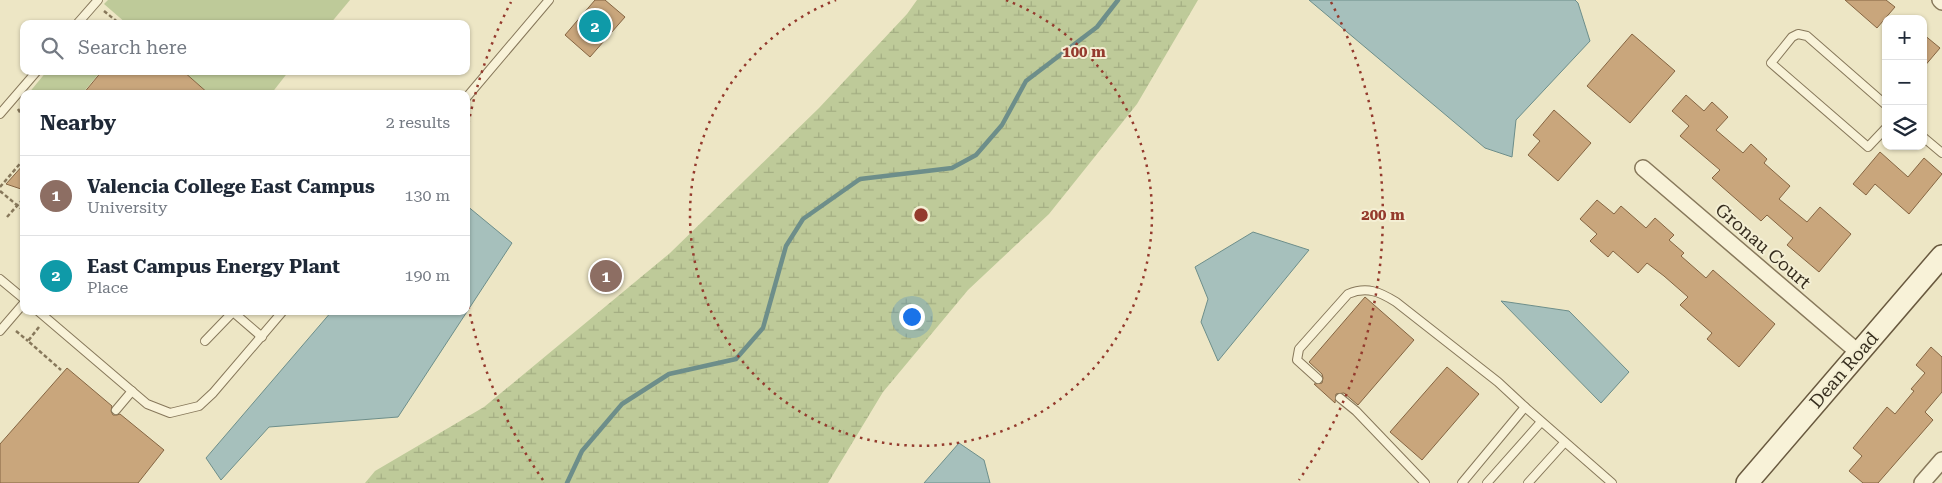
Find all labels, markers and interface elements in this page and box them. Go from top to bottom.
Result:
pin: 2 [579,7,611,45]
map controls [1882,15,1927,150]
button: + [1882,15,1927,60]
search box [20,20,470,75]
icon: search [38,34,66,62]
text: Search here [78,36,187,59]
text: 100 m [1062,43,1106,61]
button: − [1882,60,1927,105]
button: layers [1882,105,1927,150]
text: Nearby [40,111,116,135]
text: 2 results [386,113,450,132]
text: Valencia College East Campus [87,175,375,198]
text: 1 [52,186,60,205]
text: 130 m [404,186,450,205]
text: University [87,198,168,217]
street label: Gronau Court [1711,199,1815,293]
centre of rings [912,206,930,224]
text: 200 m [1361,206,1405,224]
text: East Campus Energy Plant [87,255,340,278]
pin: 1 [590,257,622,295]
text: 2 [52,266,60,285]
text: 190 m [404,266,450,285]
text: Place [87,278,128,297]
your location [899,304,925,330]
street label: Dean Road [1805,327,1883,412]

